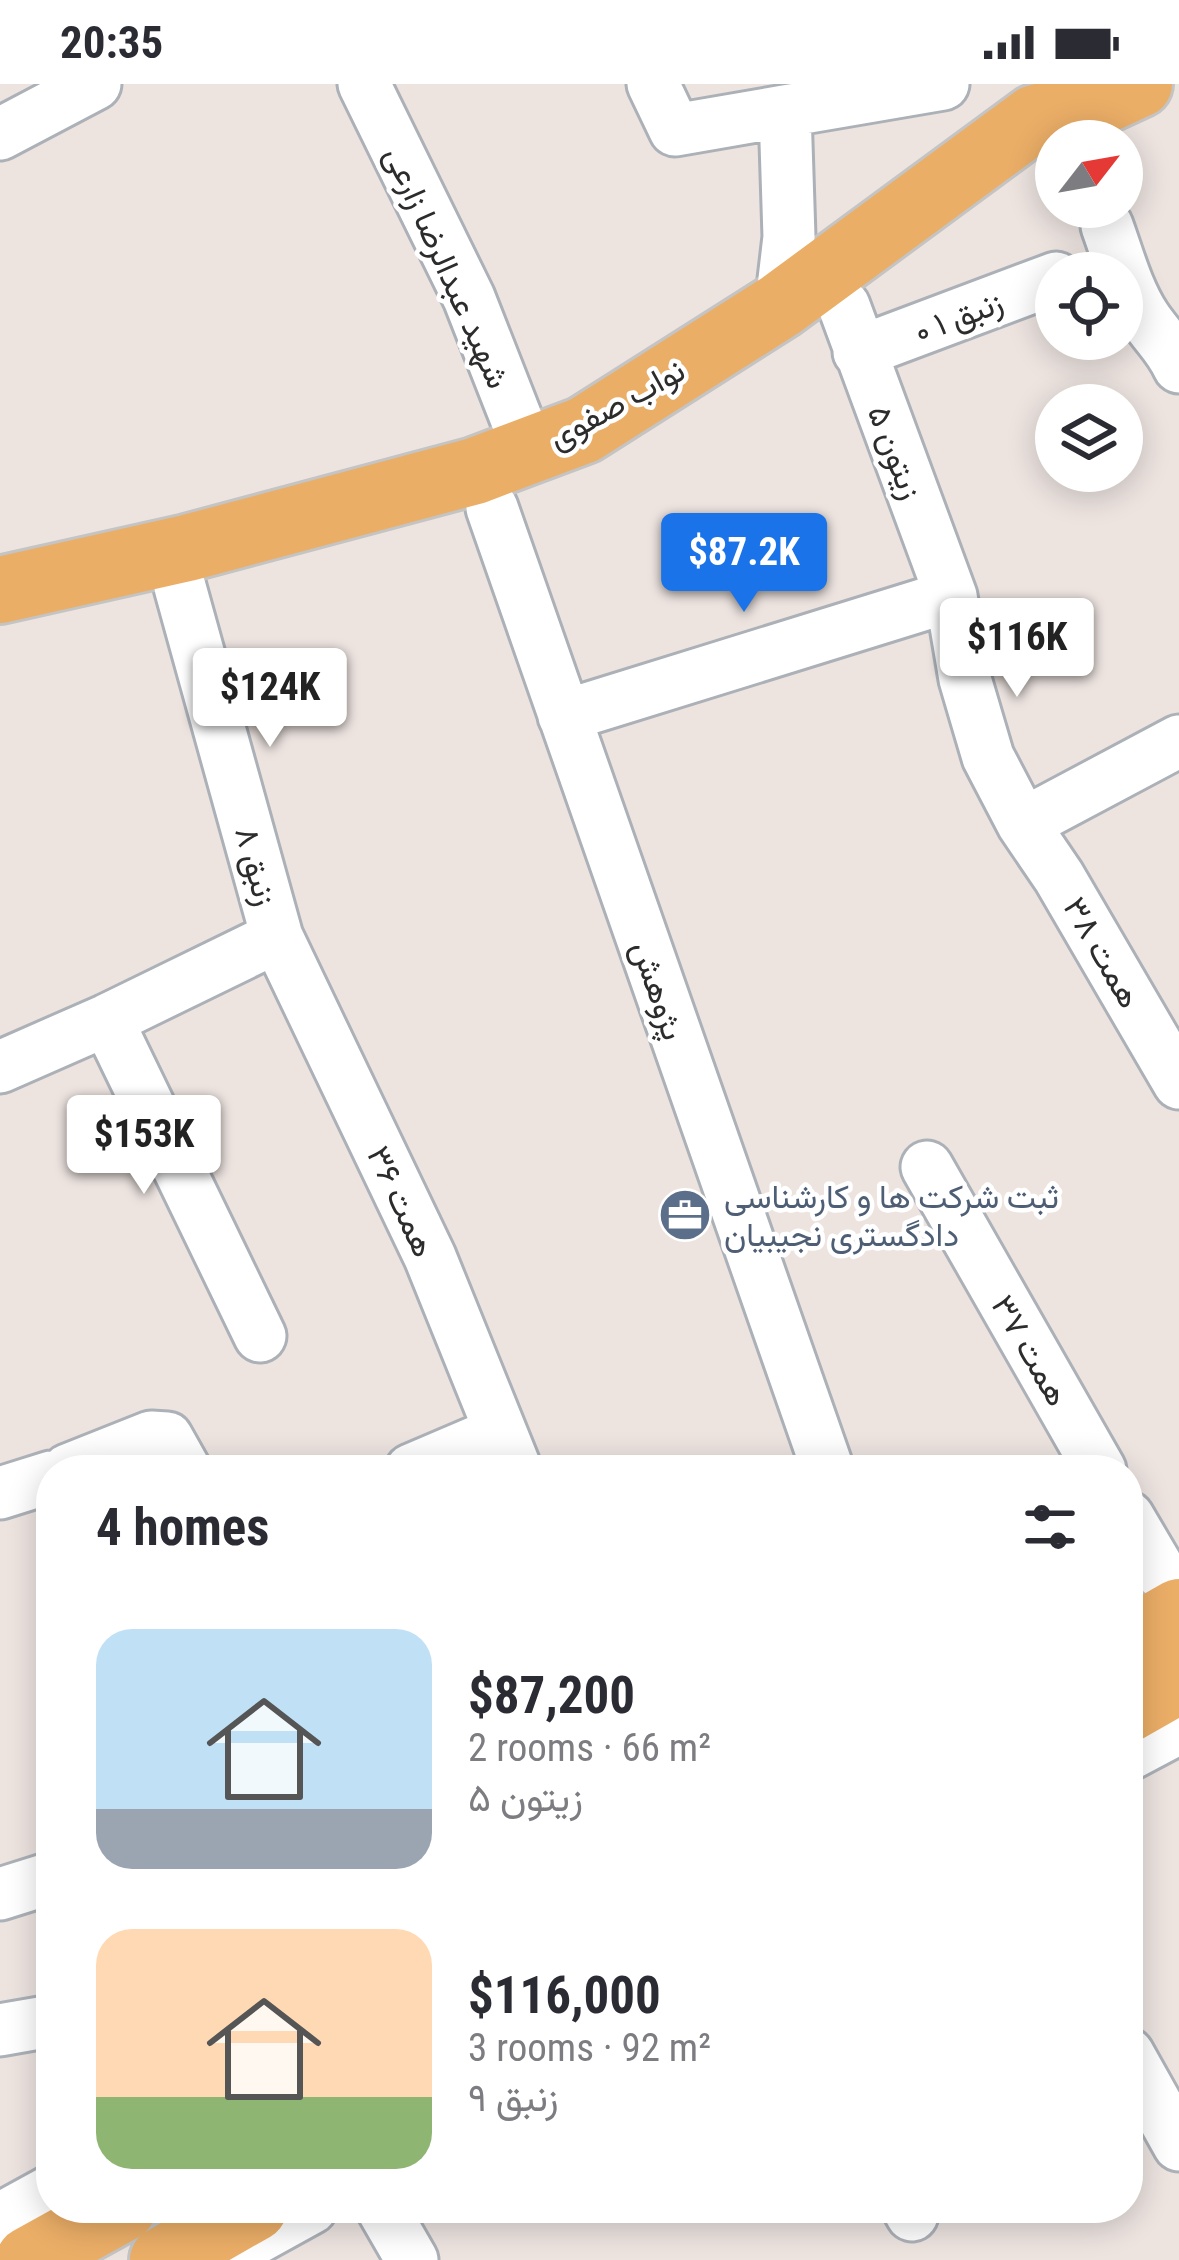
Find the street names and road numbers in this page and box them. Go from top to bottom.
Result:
street label: شهید عبدالرضا زارعی [376,140,518,395]
street label: زنبق ۱ ۰ [908,282,1008,352]
street label: نواب صفوی [541,350,692,458]
street label: زیتون ۵ [859,400,931,505]
street label: زنبق ۸ [226,822,286,910]
street label: همت ۳۸ [1055,890,1150,1015]
street label: پژوهش [621,936,694,1046]
street label: همت ۳۶ [359,1140,444,1263]
street label: همت ۳۷ [983,1288,1078,1413]

